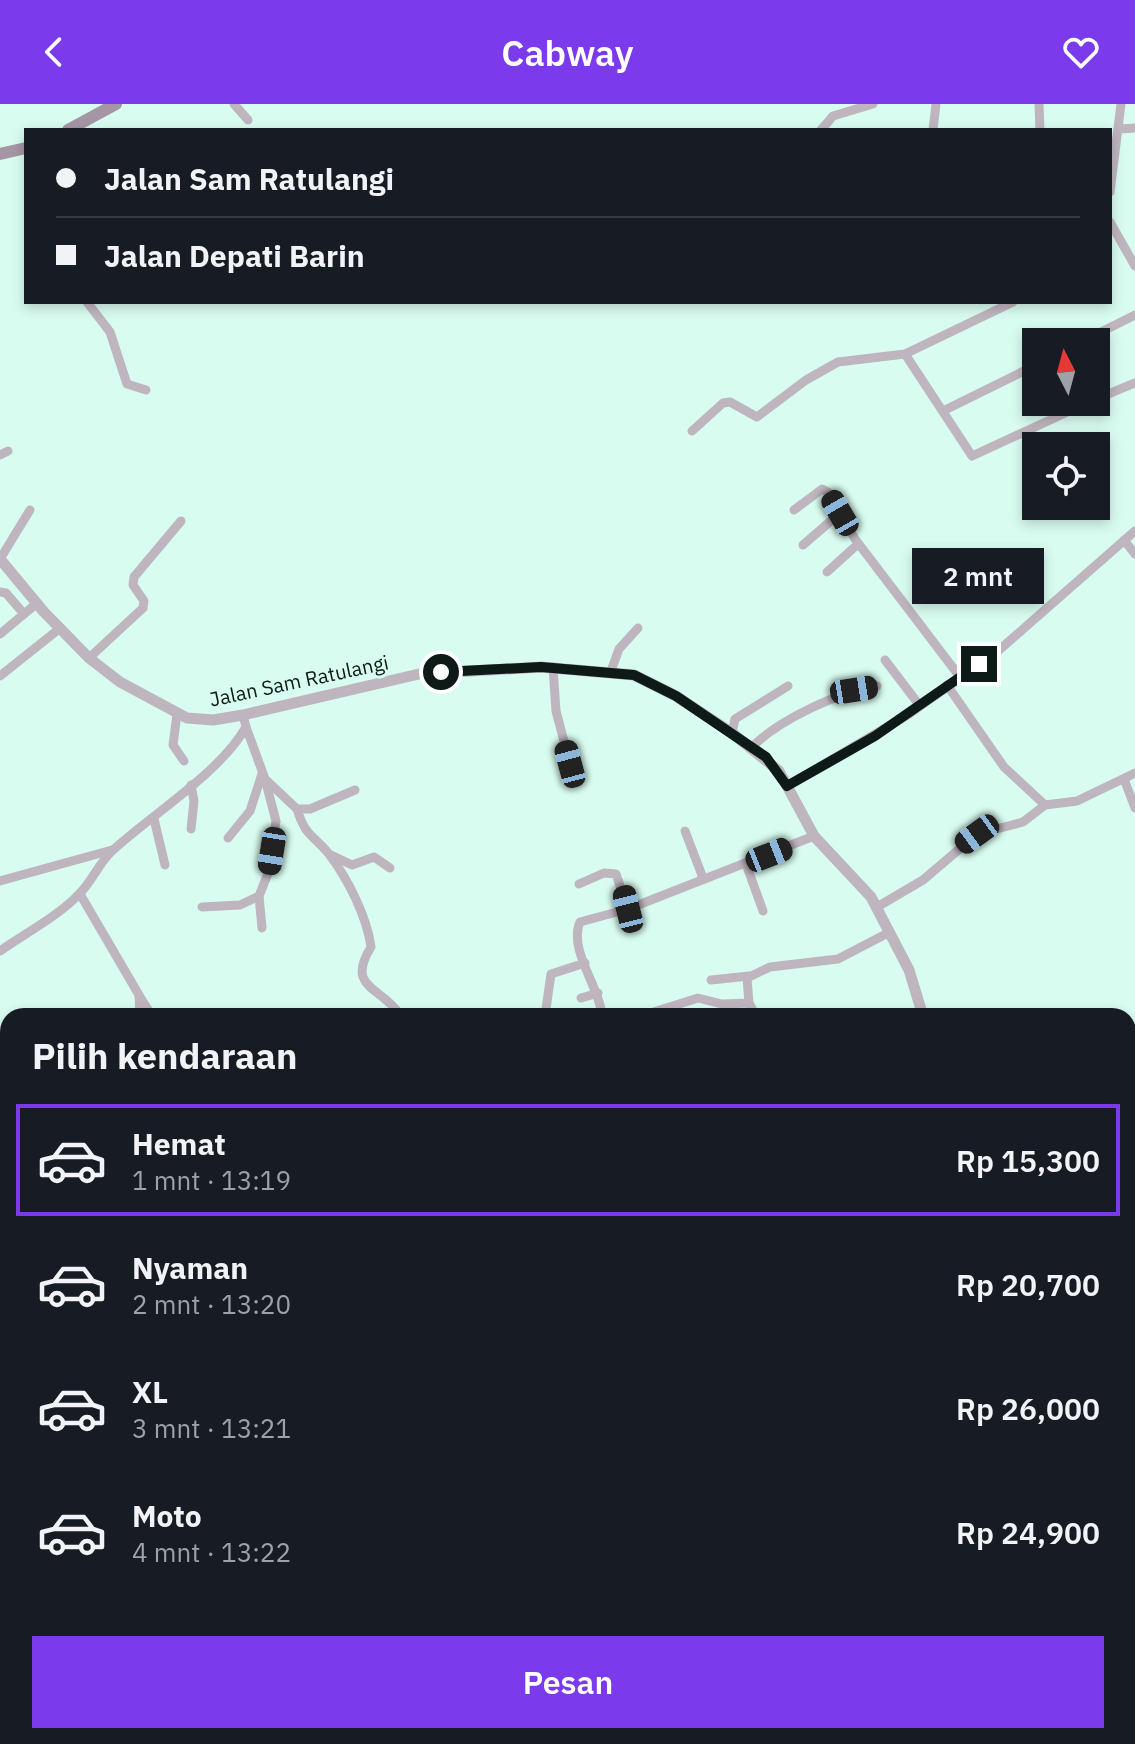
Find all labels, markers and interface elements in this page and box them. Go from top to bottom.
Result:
text: Cabway [501,29,634,76]
icon: back [32,30,76,74]
icon: heart [1059,30,1103,74]
text: Jalan Sam Ratulangi [104,159,394,198]
text: Jalan Depati Barin [104,236,365,275]
north arrow [1022,328,1110,416]
map controls [1022,328,1110,520]
button: locate [1022,432,1110,520]
car [818,486,862,540]
callout: 2 mnt [913,548,1045,604]
text: 2 mnt [943,559,1013,593]
route end [961,646,997,682]
street label: Jalan Sam Ratulangi [207,648,391,713]
route start [423,654,459,690]
car [828,674,880,706]
car [552,738,588,790]
car [951,810,1003,858]
car [256,825,288,877]
car [742,835,796,875]
car [611,883,645,935]
text: Pilih kendaraan [32,1032,297,1079]
icon: car [36,1124,108,1196]
text: Hemat [132,1124,226,1163]
text: Rp 15,300 [956,1141,1100,1180]
text: 1 mnt · 13:19 [132,1163,291,1197]
icon: car [36,1248,108,1320]
text: Nyaman [132,1248,248,1287]
text: Rp 20,700 [956,1265,1100,1304]
text: 2 mnt · 13:20 [132,1287,291,1321]
icon: car [36,1372,108,1444]
text: XL [132,1372,168,1411]
text: Rp 26,000 [956,1389,1100,1428]
text: 3 mnt · 13:21 [132,1411,291,1445]
icon: car [36,1496,108,1568]
text: Moto [132,1496,202,1535]
text: Rp 24,900 [956,1513,1100,1552]
text: 4 mnt · 13:22 [132,1535,291,1569]
button: Pesan [32,1636,1104,1728]

